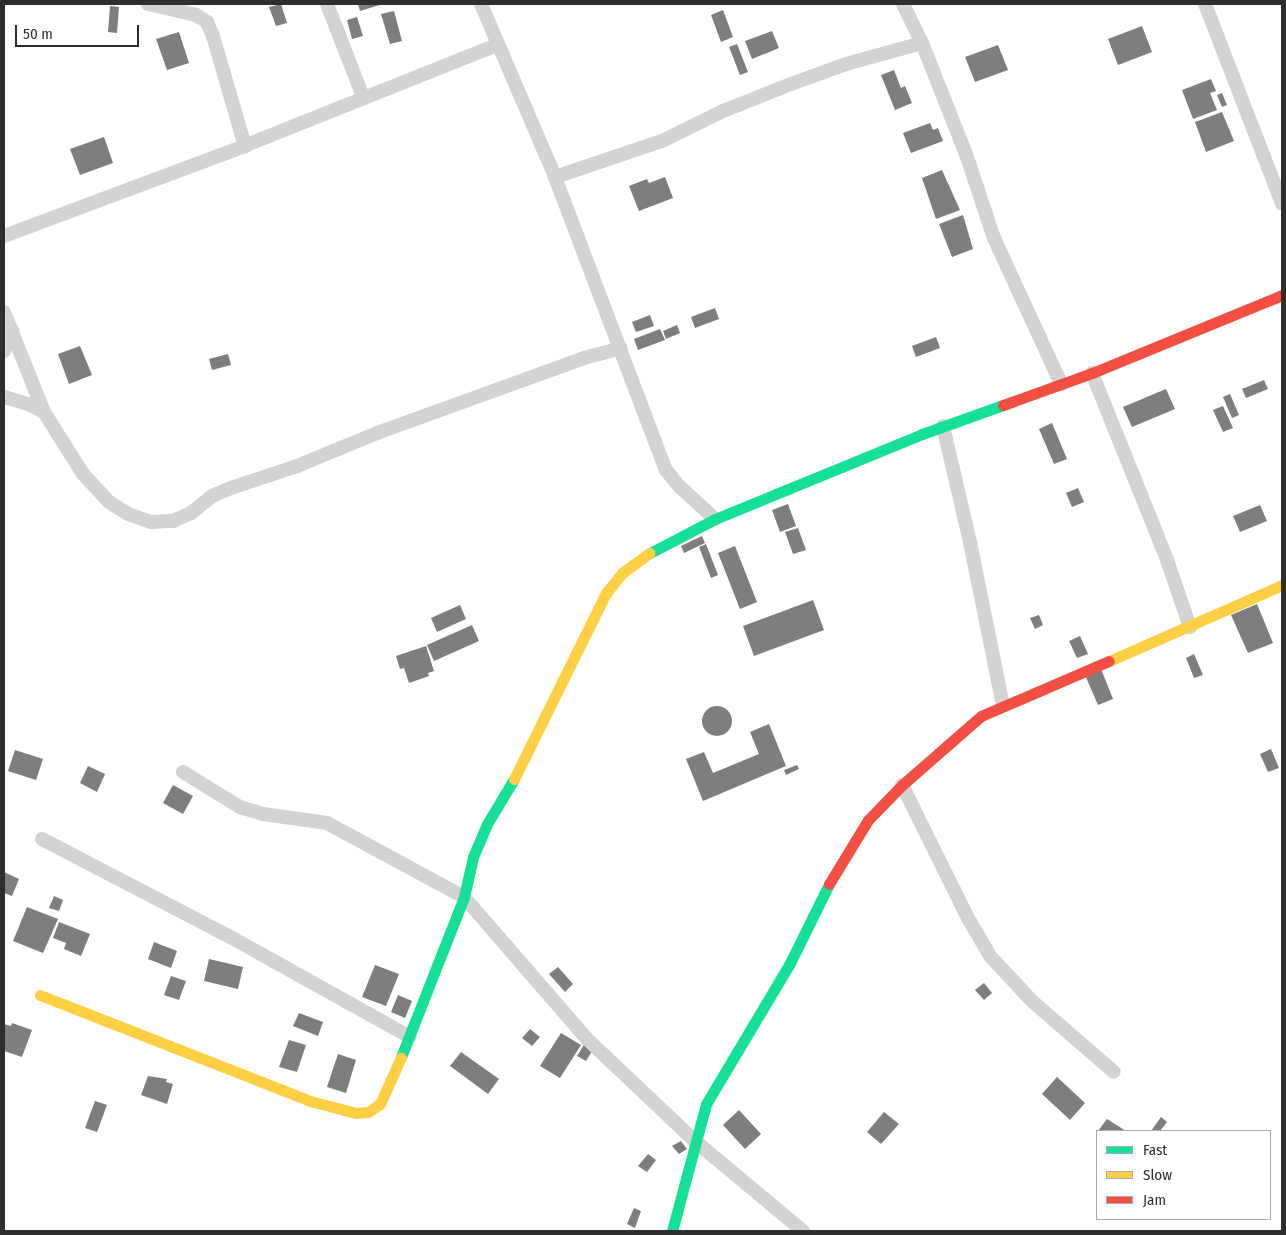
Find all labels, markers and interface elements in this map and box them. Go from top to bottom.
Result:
scale bar [18,15,141,47]
text: 50 m [23,25,53,43]
legend [1096,1130,1271,1220]
text: Fast [1143,1141,1167,1159]
text: Slow [1143,1166,1172,1184]
text: Jam [1143,1191,1166,1209]

